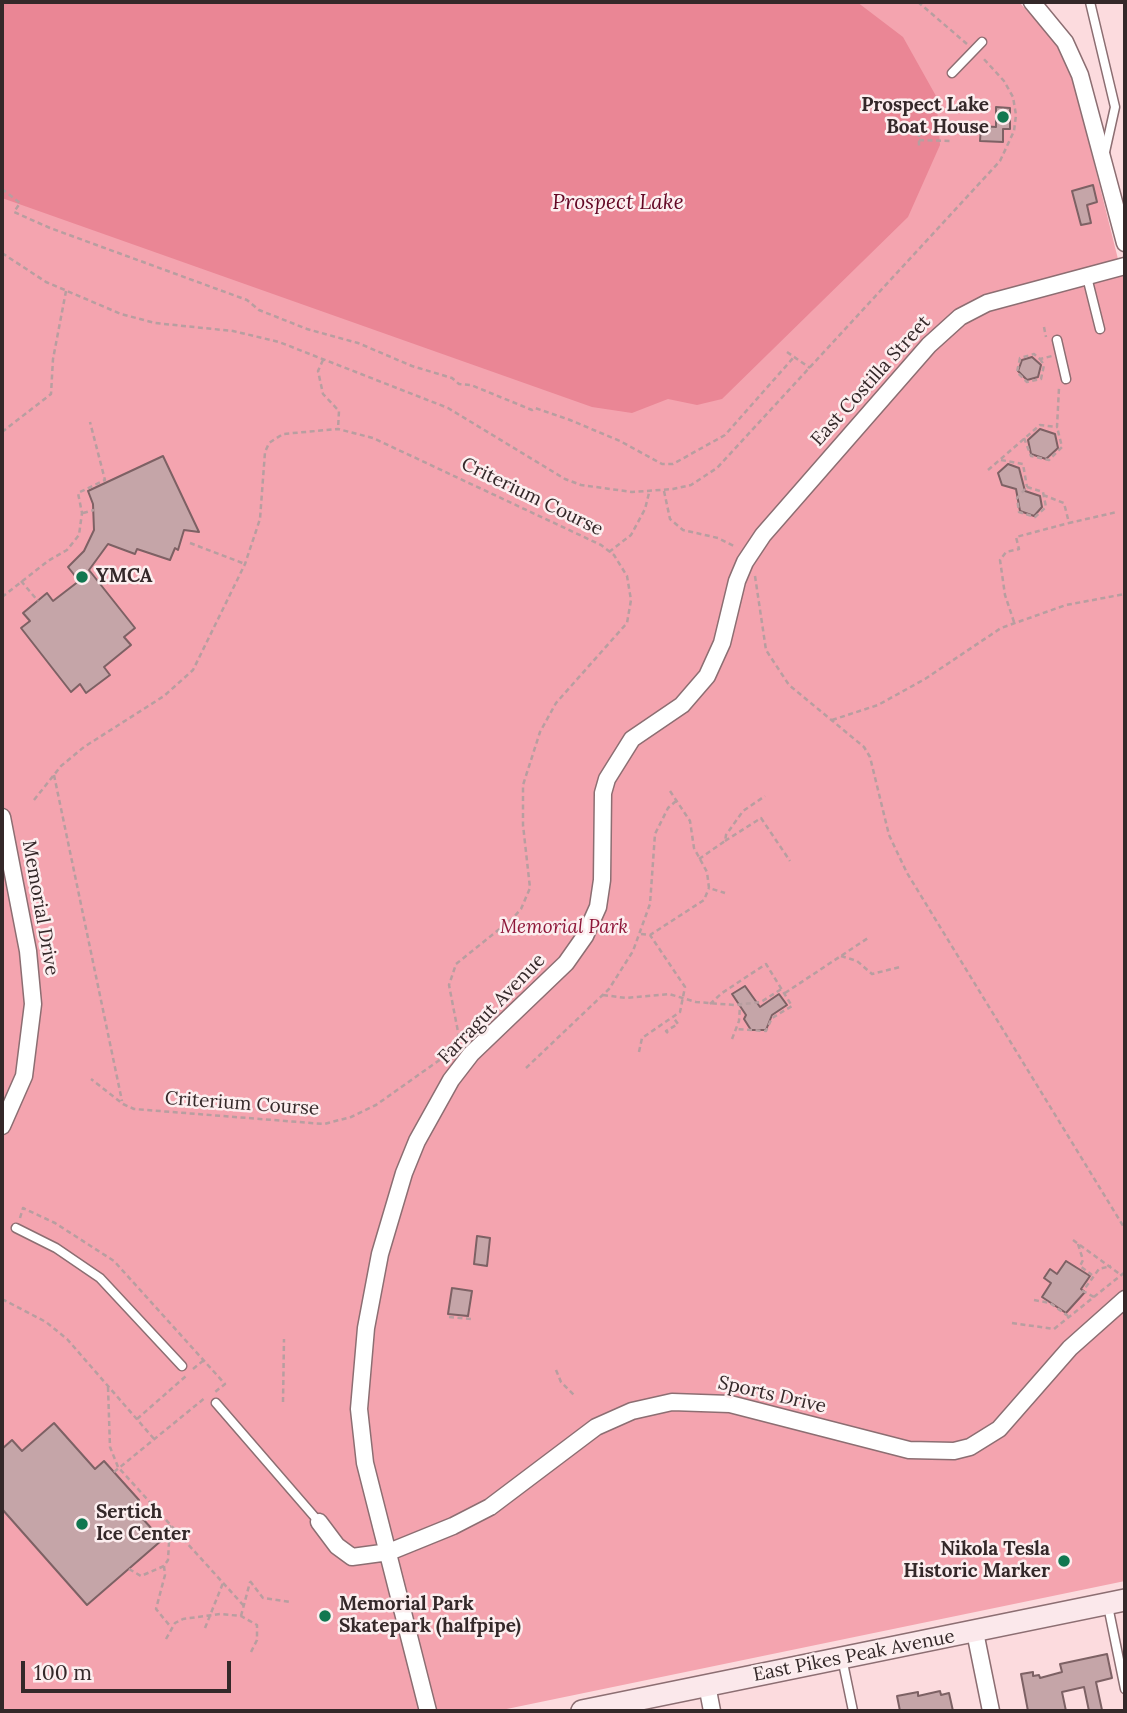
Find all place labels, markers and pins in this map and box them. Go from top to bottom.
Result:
place label: Prospect Lake Boat House [861,95,989,139]
marker: Prospect Lake Boat House [995,109,1011,125]
place label: YMCA [96,566,153,588]
marker: YMCA [74,569,90,585]
place label: Sertich Ice Center [96,1502,190,1546]
marker: Sertich Ice Center [74,1516,90,1532]
place label: Nikola Tesla Historic Marker [903,1539,1050,1583]
marker: Nikola Tesla Historic Marker [1056,1553,1072,1569]
place label: Memorial Park Skatepark (halfpipe) [339,1594,521,1638]
marker: Memorial Park Skatepark (halfpipe) [317,1608,333,1624]

